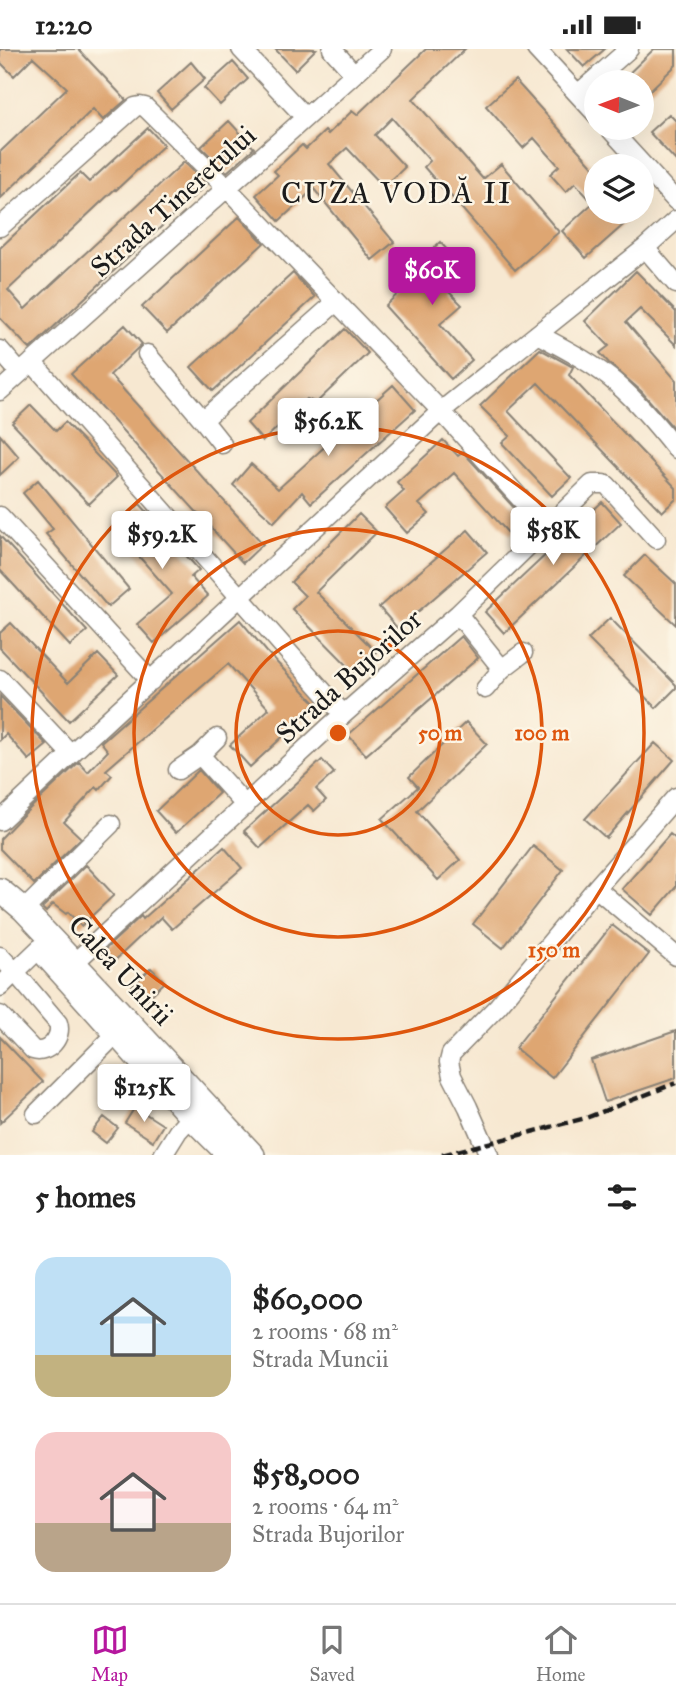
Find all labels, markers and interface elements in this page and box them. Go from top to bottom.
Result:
text: 12:20 [35,9,93,41]
north arrow [584,70,654,140]
map controls [584,70,654,224]
street label: Strada Tineretului [83,117,263,285]
button: layers [584,154,654,224]
district label: CUZA VODĂ II [281,175,513,211]
pin: $60K [391,247,473,307]
text: $60K [404,256,460,284]
pin: $56.2K [271,399,385,458]
text: $56.2K [294,407,362,435]
pin: $58K [512,507,594,567]
pin: $59.2K [105,511,219,571]
text: $58K [526,516,580,544]
text: $59.2K [127,520,197,548]
street label: Strada Bujorilor [269,601,430,751]
text: 50 m [418,720,462,746]
text: 100 m [515,720,570,746]
centre of rings [326,721,350,745]
street label: Calea Unirii [61,908,181,1033]
text: 150 m [528,937,580,963]
pin: $125K [95,1065,193,1124]
text: $125K [113,1073,175,1101]
icon: filters [603,1178,641,1216]
text: 5 homes [35,1179,136,1215]
text: $60,000 [252,1281,363,1317]
icon: home [91,1285,175,1369]
text: 2 rooms · 68 m² [252,1317,398,1345]
text: Strada Muncii [252,1345,388,1373]
text: $58,000 [252,1456,360,1492]
icon: home [91,1460,175,1544]
text: 2 rooms · 64 m² [252,1492,398,1520]
text: Strada Bujorilor [252,1520,404,1548]
tab: Map [91,1621,129,1686]
tab: Saved [310,1621,355,1686]
tab: Home [536,1621,585,1686]

